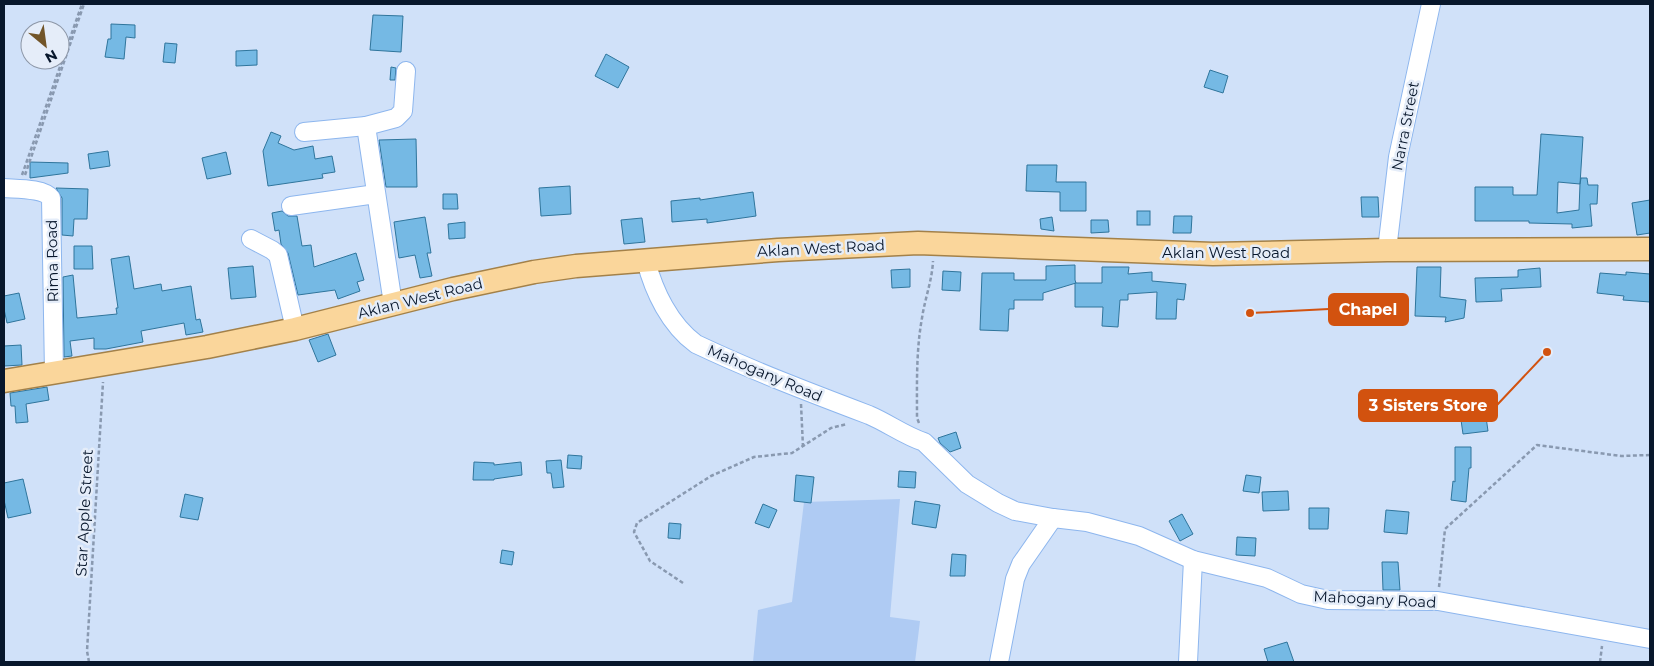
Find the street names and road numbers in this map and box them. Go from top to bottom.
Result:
street label: Narra Street [1387,80,1423,172]
street label: Rima Road [42,219,62,303]
street label: Aklan West Road [757,235,885,261]
street label: Aklan West Road [1162,243,1290,262]
street label: Aklan West Road [356,273,484,323]
street label: Mahogany Road [705,340,825,406]
street label: Star Apple Street [71,449,97,577]
street label: Mahogany Road [1313,586,1437,612]

